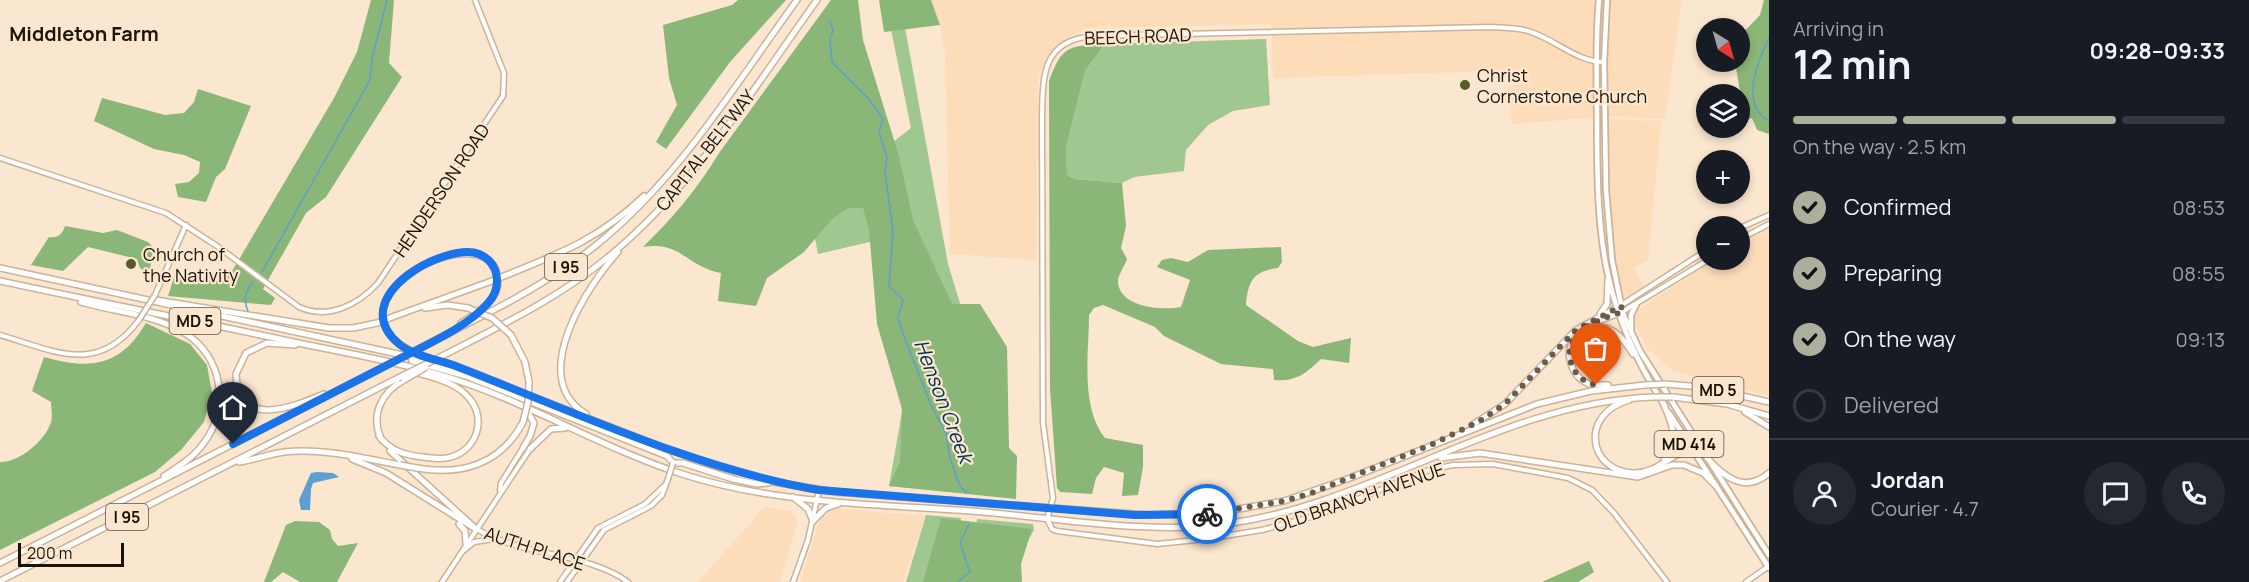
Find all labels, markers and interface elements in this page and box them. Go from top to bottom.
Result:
text: Arriving in [1793,15,1884,42]
north arrow [1696,18,1750,72]
map controls [1696,18,1750,270]
district label: Middleton Farm [9,20,159,47]
street label: BEECH ROAD [1084,22,1192,50]
text: 09:28–09:33 [2090,36,2225,66]
text: 12 min [1793,37,1912,91]
place label: Christ Cornerstone Church [1477,63,1647,108]
marker: Christ Cornerstone Church [1458,78,1472,92]
street label: CAPITAL BELTWAY [650,84,761,216]
button: layers [1696,84,1750,138]
street label: HENDERSON ROAD [387,119,495,261]
text: On the way · 2.5 km [1793,133,1966,160]
button: + [1696,150,1750,204]
icon: check [1793,191,1826,224]
text: Confirmed [1844,192,1952,222]
text: 08:53 [2173,194,2225,221]
button: − [1696,216,1750,270]
place label: Church of the Nativity [143,242,239,287]
road number: I 95 [545,254,587,280]
marker: Church of the Nativity [124,257,138,271]
icon: check [1793,257,1826,290]
text: Preparing [1844,258,1942,288]
text: 08:55 [2172,260,2225,287]
road number: MD 5 [170,308,220,334]
pin [1570,323,1621,385]
icon: check [1793,323,1826,356]
text: On the way [1844,324,1956,354]
text: 09:13 [2176,326,2225,353]
icon: bag [1579,332,1612,365]
water label: Henson Creek [908,336,981,469]
road number: MD 5 [1692,377,1744,403]
pin [207,382,258,444]
text: Delivered [1844,390,1939,420]
icon: home [216,391,249,424]
road number: MD 414 [1654,431,1724,457]
street label: OLD BRANCH AVENUE [1270,456,1448,538]
button: person [1793,462,1856,525]
button: chat [2084,462,2147,525]
button: phone [2162,462,2225,525]
text: Jordan [1871,465,1944,495]
courier [1177,484,1237,544]
text: Courier · 4.7 [1871,495,1979,522]
icon: bike [1191,498,1224,531]
road number: I 95 [106,504,148,530]
street label: AUTH PLACE [482,520,588,576]
scale bar [18,540,124,568]
text: 200 m [27,542,72,564]

